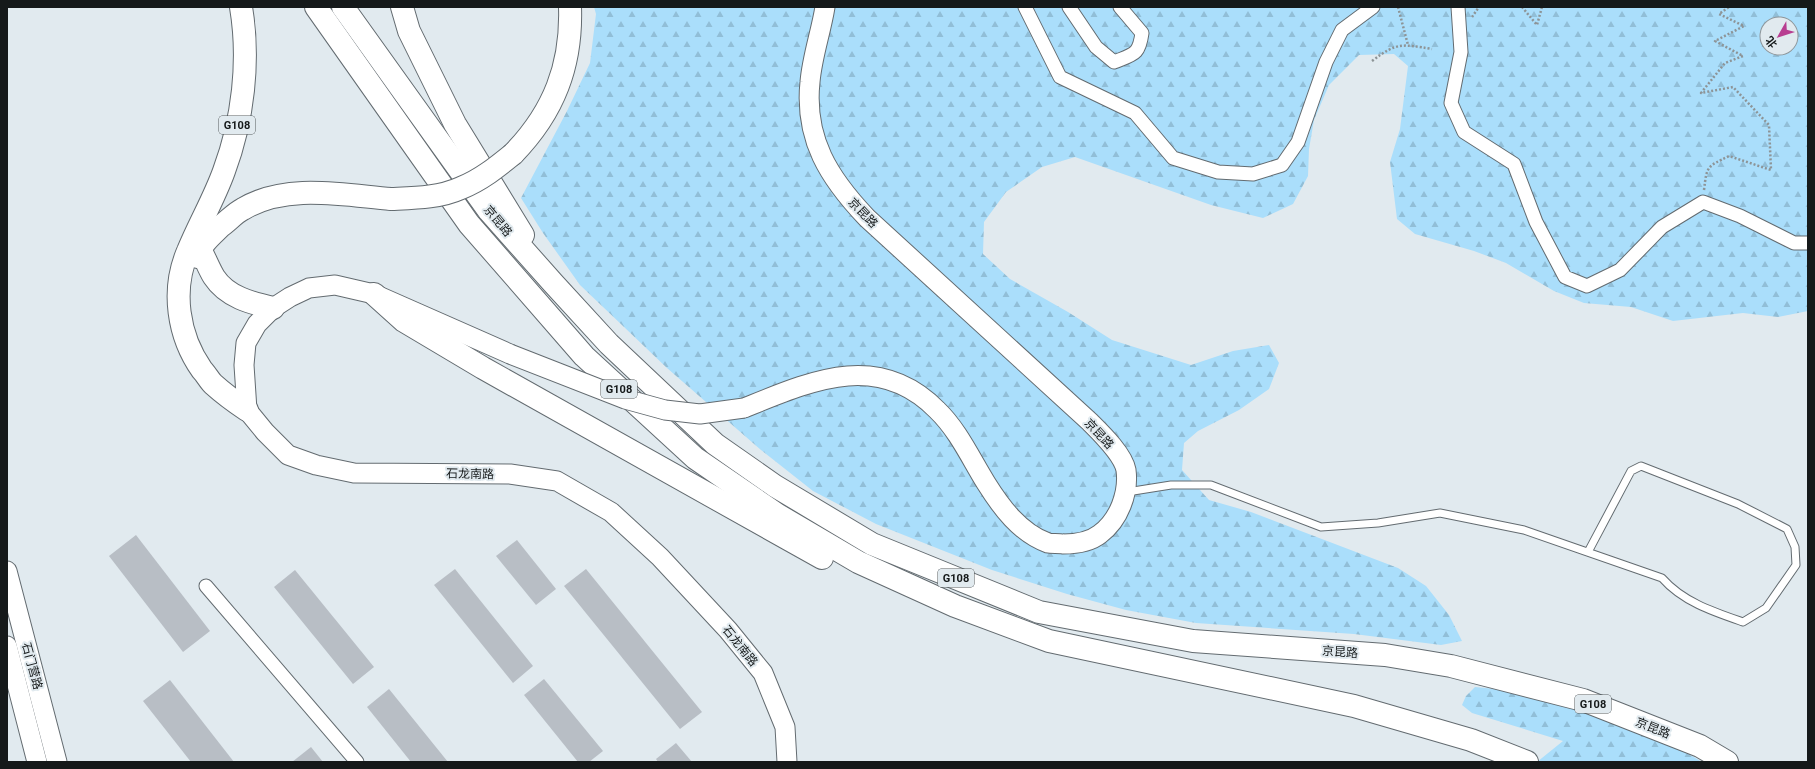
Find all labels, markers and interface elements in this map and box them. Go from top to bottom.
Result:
north arrow [1759,16,1799,56]
text: 北 [1763,34,1780,50]
road number: G108 [219,116,255,134]
street label: 京昆路 [845,195,881,231]
street label: 京昆路 [481,203,515,239]
road number: G108 [601,380,637,398]
street label: 京昆路 [1082,416,1116,452]
street label: 石龙南路 [446,467,494,481]
road number: G108 [938,569,974,587]
street label: 石龙南路 [719,623,761,669]
street label: 石门营路 [19,641,45,691]
street label: 京昆路 [1322,644,1358,660]
road number: G108 [1575,695,1611,713]
street label: 京昆路 [1634,715,1672,741]

